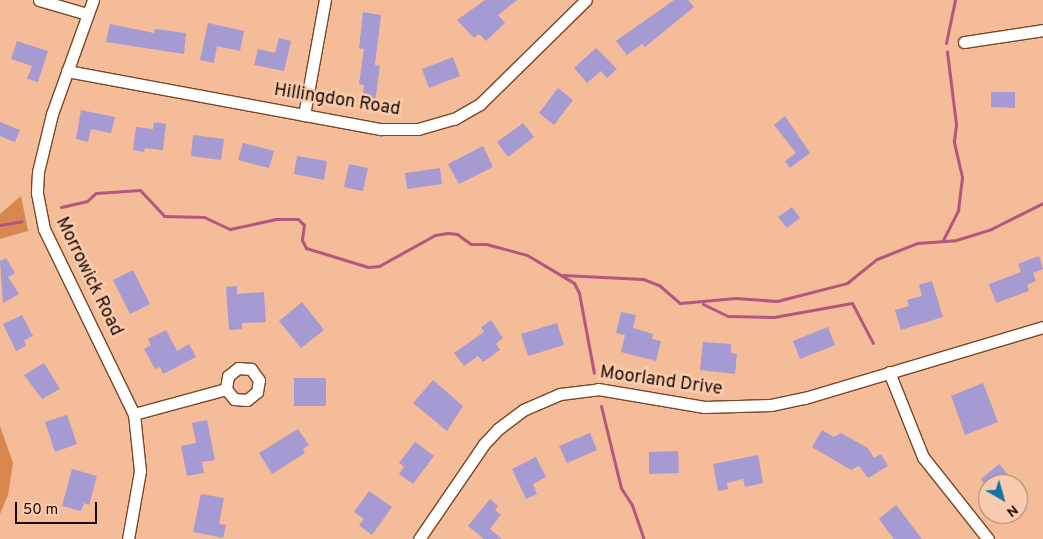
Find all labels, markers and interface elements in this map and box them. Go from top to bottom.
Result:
street label: Hillingdon Road [272,80,402,122]
street label: Morrowick Road [50,214,126,340]
street label: Moorland Drive [598,363,724,401]
north arrow [978,474,1028,524]
scale bar [18,492,100,524]
text: 50 m [23,501,58,520]
text: N [1003,501,1021,520]

